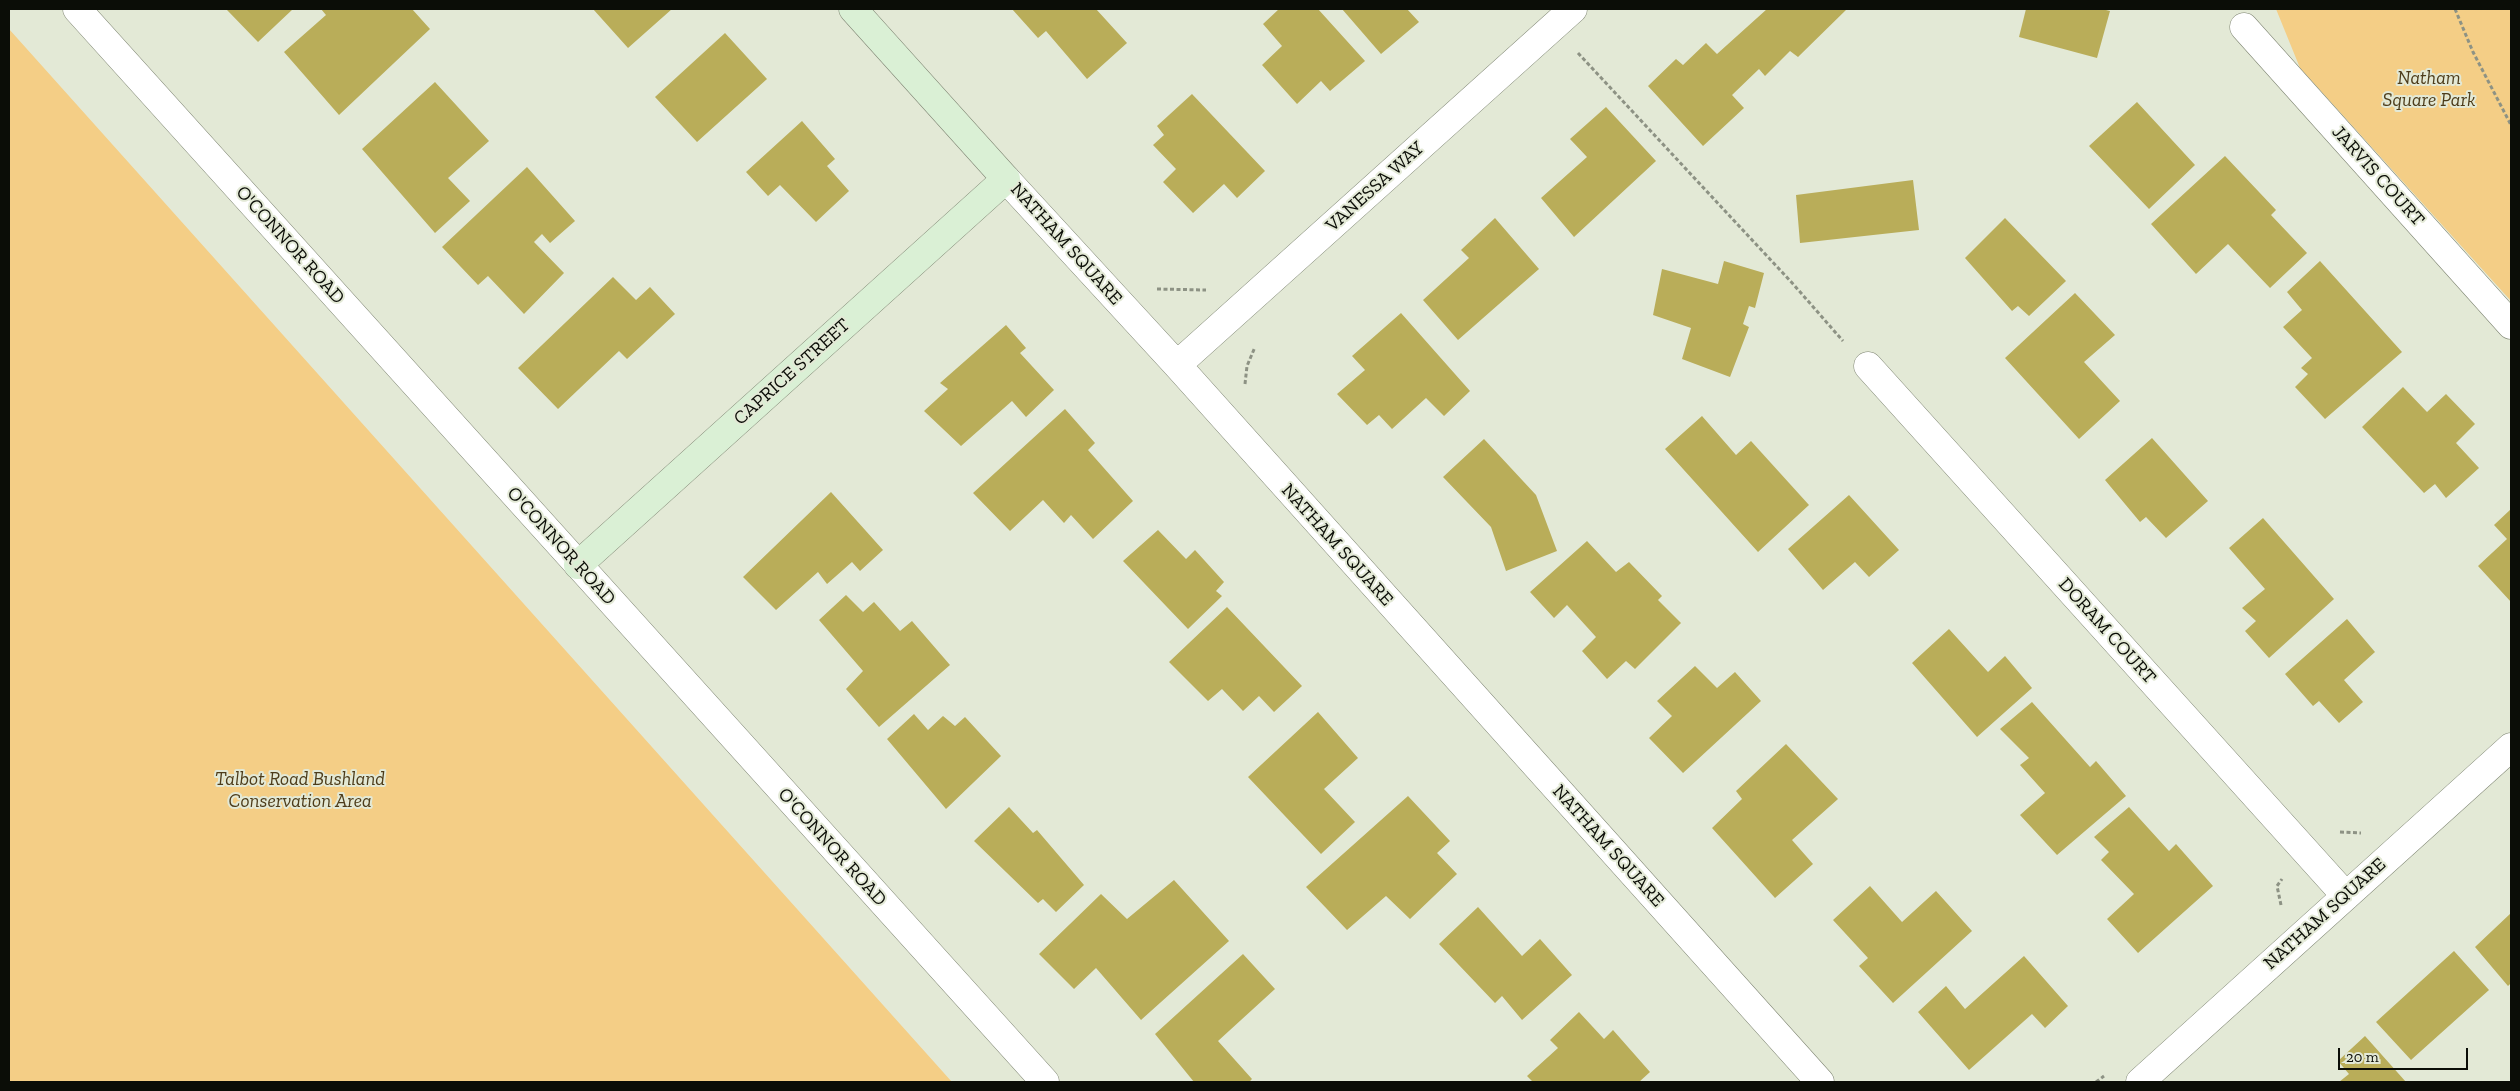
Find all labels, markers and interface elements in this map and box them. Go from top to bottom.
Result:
park label: Natham Square Park [2383,68,2475,112]
street label: JARVIS COURT [2327,121,2429,231]
street label: VANESSA WAY [1321,137,1429,237]
street label: NATHAM SQUARE [1005,178,1127,310]
street label: O'CONNOR ROAD [231,181,349,309]
street label: CAPRICE STREET [729,314,855,430]
street label: NATHAM SQUARE [1276,479,1398,611]
street label: O'CONNOR ROAD [502,482,620,610]
street label: DORAM COURT [2053,573,2161,689]
park label: Talbot Road Bushland Conservation Area [215,769,385,813]
street label: NATHAM SQUARE [1547,780,1669,912]
street label: O'CONNOR ROAD [773,783,891,911]
street label: NATHAM SQUARE [2259,853,2391,975]
scale bar [2340,1038,2470,1070]
text: 20 m [2346,1048,2379,1066]

